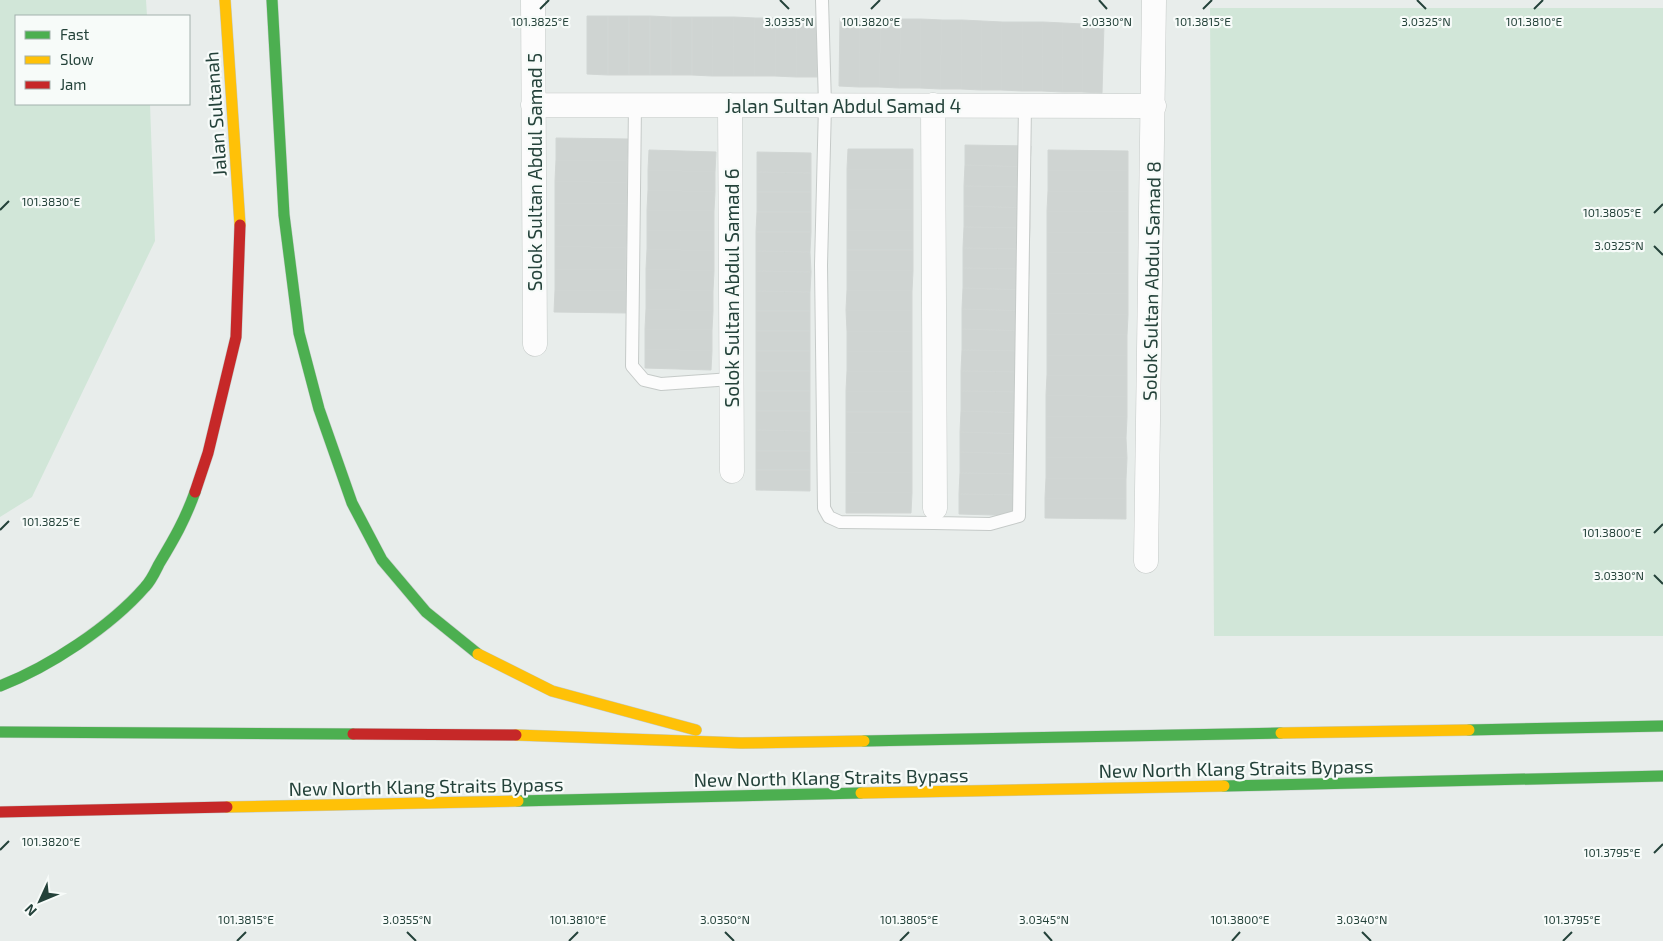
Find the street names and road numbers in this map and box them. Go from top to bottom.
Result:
street label: Jalan Sultanah [199,51,231,177]
street label: Solok Sultan Abdul Samad 5 [523,53,546,291]
street label: Jalan Sultan Abdul Samad 4 [725,94,961,117]
street label: Solok Sultan Abdul Samad 8 [1137,161,1165,401]
street label: Solok Sultan Abdul Samad 6 [720,168,743,408]
street label: New North Klang Straits Bypass [1098,754,1374,782]
street label: New North Klang Straits Bypass [693,763,969,791]
street label: New North Klang Straits Bypass [288,772,564,800]

